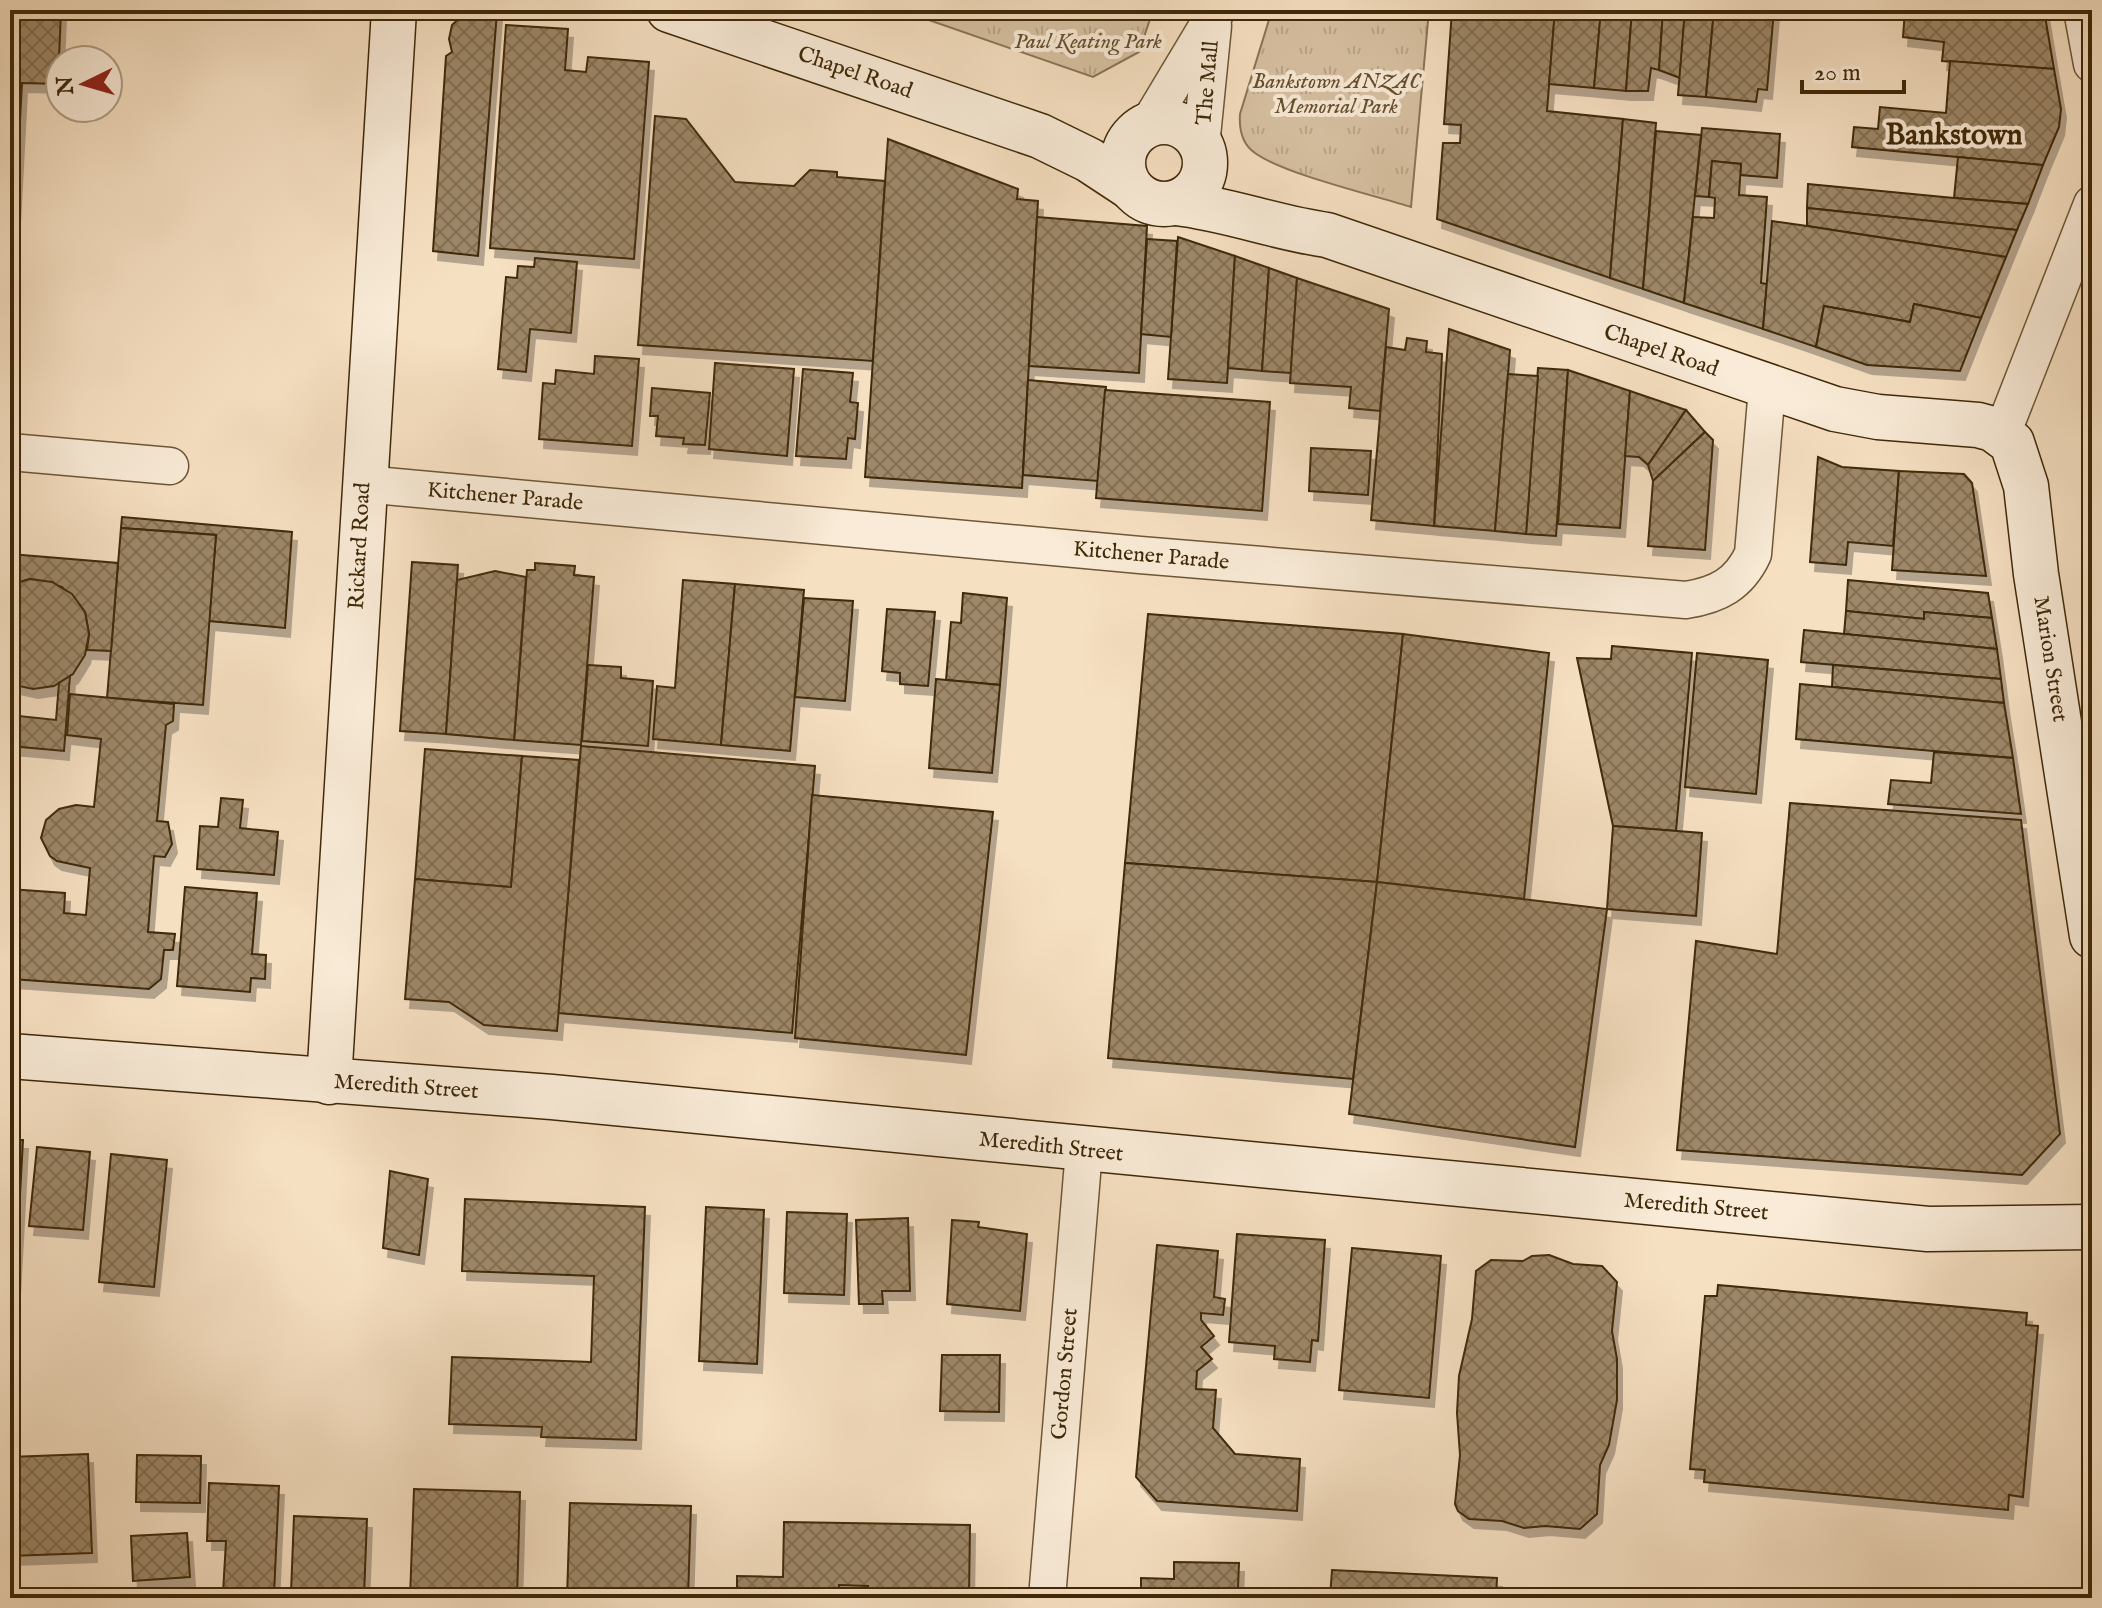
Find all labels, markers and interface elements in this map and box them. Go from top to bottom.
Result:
park label: Paul Keating Park [1014,28,1162,56]
street label: The Mall [1190,39,1226,127]
street label: Chapel Road [794,40,916,106]
north arrow [44,44,124,124]
scale bar [1802,44,1904,94]
text: 20 m [1814,58,1861,89]
park label: Bankstown ANZAC Memorial Park [1252,68,1422,121]
text: N [51,75,81,97]
district label: Bankstown [1885,117,2023,155]
street label: Chapel Road [1600,318,1722,384]
street label: Kitchener Parade [426,476,584,518]
street label: Rickard Road [343,481,377,610]
street label: Kitchener Parade [1072,535,1230,577]
street label: Marion Street [2026,594,2074,724]
street label: Meredith Street [333,1068,480,1106]
street label: Meredith Street [977,1125,1125,1169]
street label: Meredith Street [1623,1187,1770,1227]
street label: Gordon Street [1045,1307,1085,1441]

